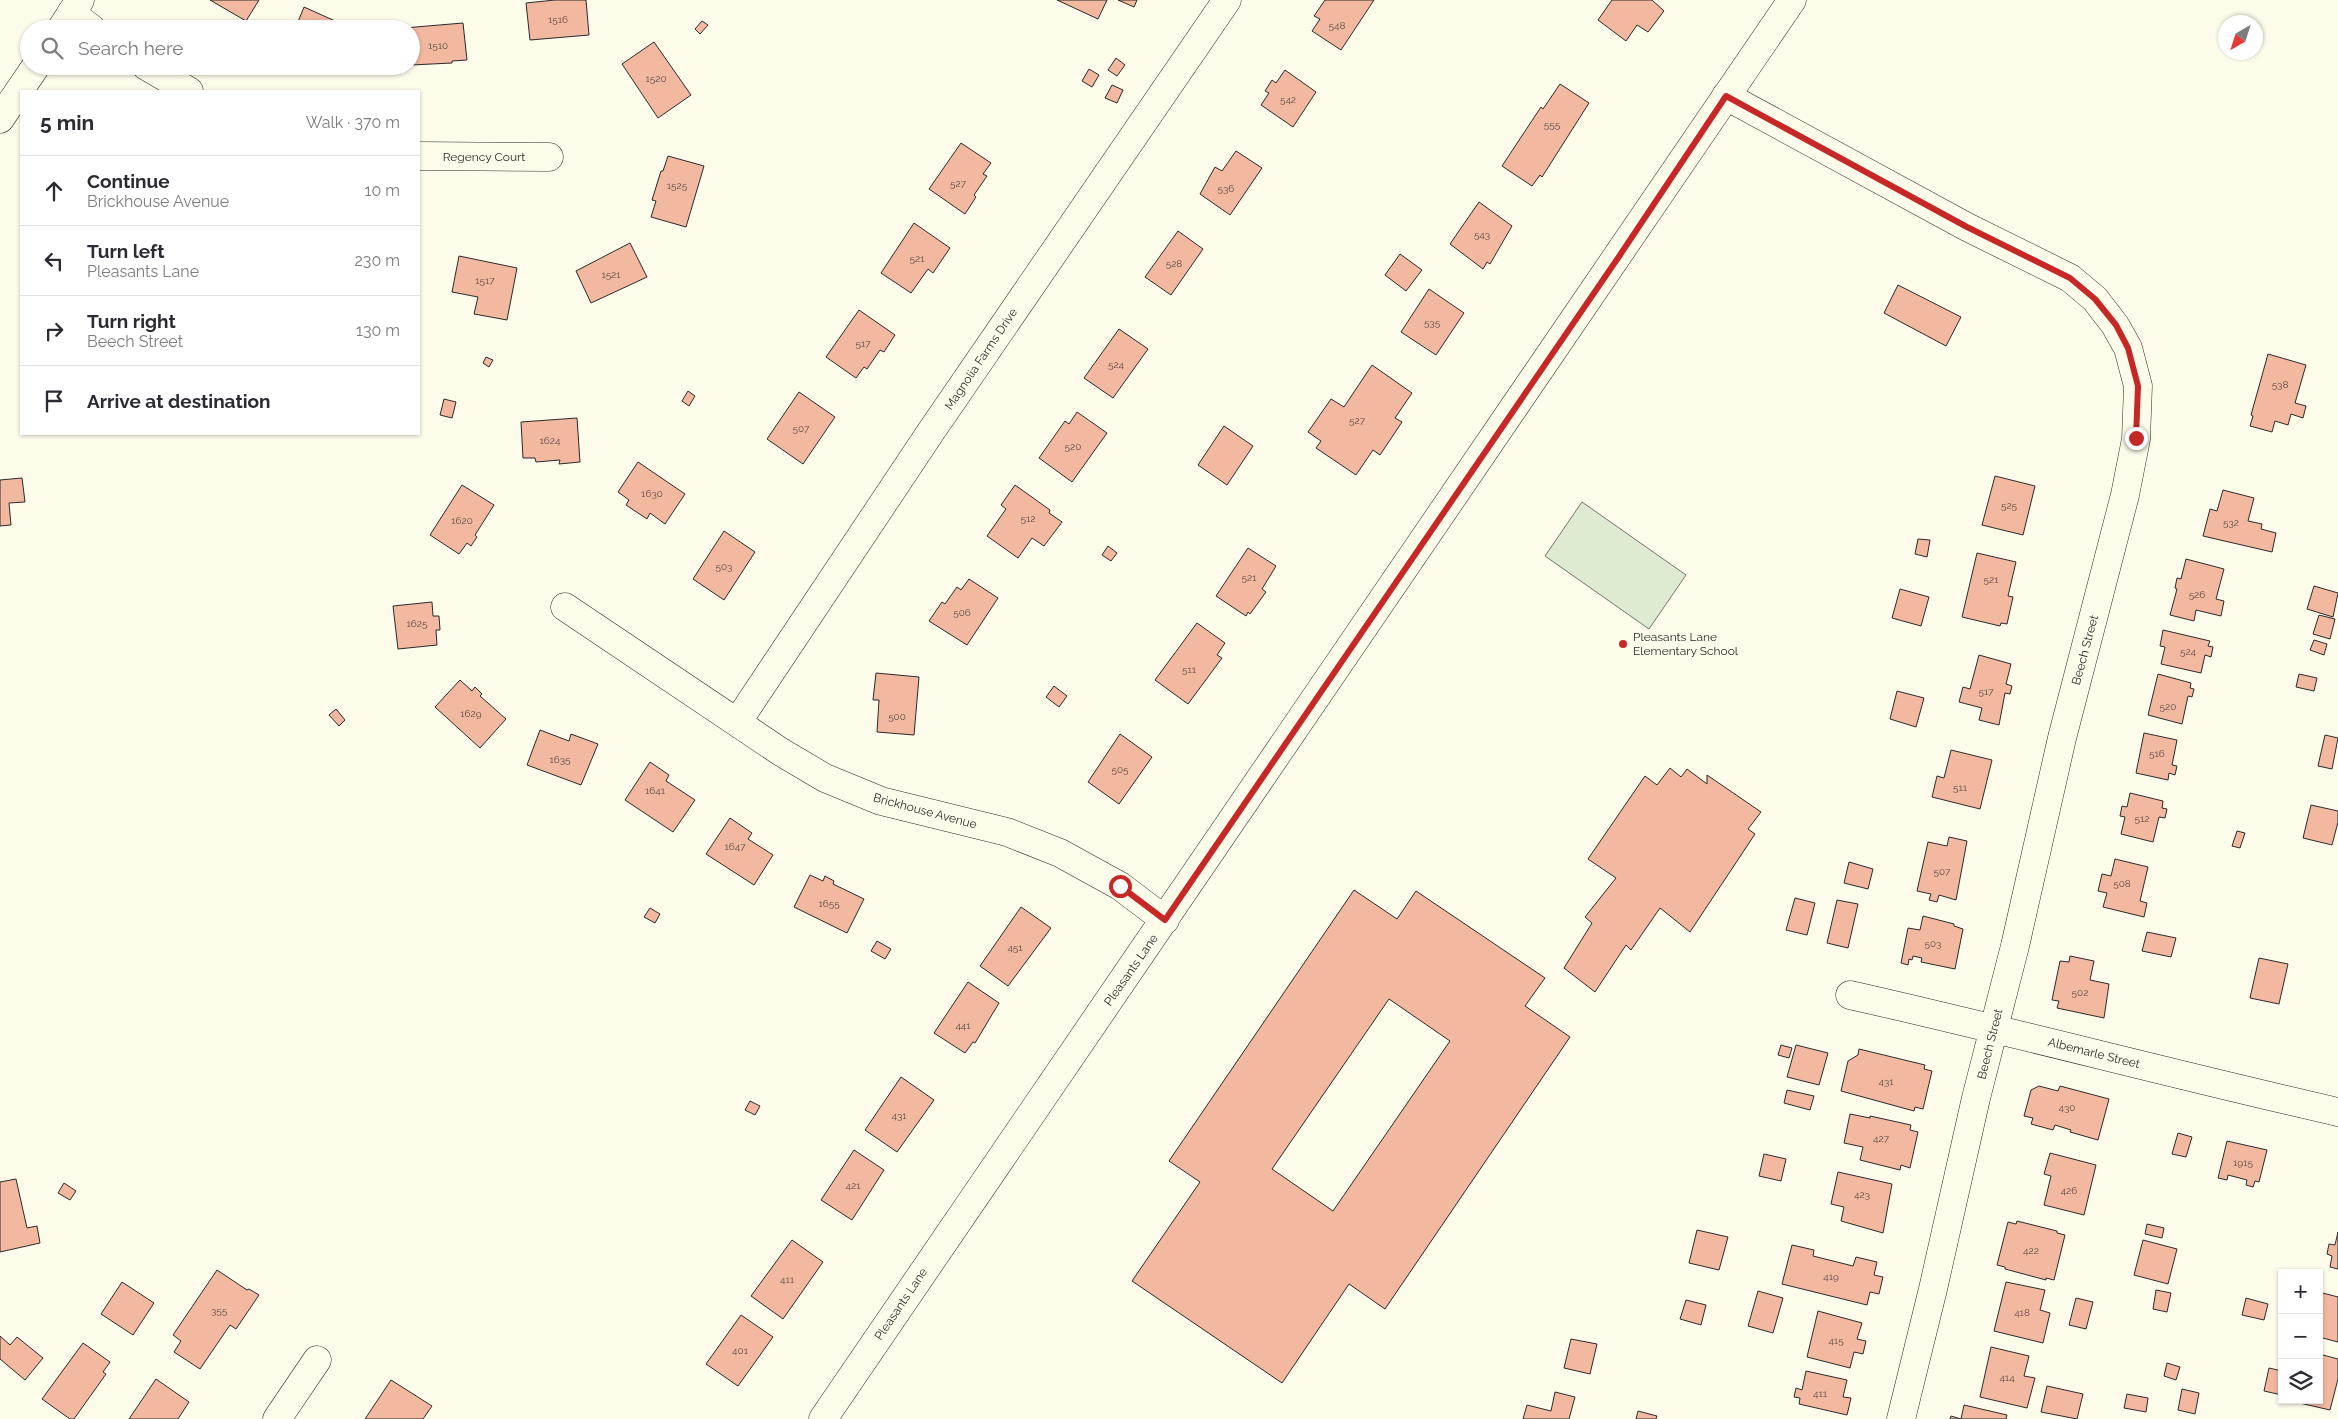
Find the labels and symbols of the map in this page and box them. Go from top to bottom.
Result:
house number: 1516 [548,14,568,25]
north arrow [2218,15,2263,60]
house number: 548 [1329,20,1345,31]
house number: 1510 [428,40,448,51]
house number: 1520 [645,73,667,84]
house number: 542 [1280,94,1296,105]
house number: 555 [1544,119,1561,130]
street label: Regency Court [443,150,525,164]
house number: 527 [950,178,967,189]
house number: 1525 [667,180,688,191]
house number: 536 [1218,183,1234,194]
house number: 543 [1474,229,1490,240]
house number: 521 [910,253,925,264]
house number: 528 [1166,258,1182,269]
house number: 1521 [601,269,621,280]
house number: 1517 [475,275,495,286]
street label: Magnolia Farms Drive [942,306,1020,412]
house number: 535 [1424,317,1441,328]
house number: 517 [855,338,871,349]
house number: 524 [1108,359,1125,370]
house number: 538 [2272,379,2288,390]
house number: 527 [1349,415,1366,426]
house number: 507 [793,423,810,434]
route end [2125,427,2148,450]
house number: 1624 [540,435,561,446]
house number: 520 [1065,441,1081,452]
house number: 1630 [641,488,663,499]
house number: 525 [2001,500,2018,511]
house number: 512 [1021,513,1035,524]
house number: 1620 [451,515,473,526]
house number: 532 [2223,517,2239,528]
house number: 503 [716,561,732,572]
house number: 521 [1242,572,1257,583]
house number: 521 [1984,574,1999,585]
house number: 526 [2189,589,2205,600]
house number: 506 [953,607,971,618]
street label: Beech Street [2069,613,2101,687]
house number: 1625 [407,618,428,629]
place label: Pleasants Lane Elementary School [1633,630,1739,658]
marker: Pleasants Lane Elementary School [1617,638,1629,650]
house number: 524 [2180,646,2197,657]
house number: 511 [1182,664,1197,675]
house number: 517 [1978,686,1994,697]
house number: 520 [2160,701,2176,712]
house number: 1629 [460,708,482,719]
house number: 500 [888,711,906,722]
house number: 516 [2149,748,2165,759]
house number: 1635 [549,754,571,765]
house number: 505 [1111,764,1129,775]
house number: 511 [1953,782,1968,793]
house number: 1641 [645,785,666,796]
street label: Brickhouse Avenue [872,790,978,832]
house number: 512 [2135,813,2149,824]
house number: 1647 [724,841,746,852]
house number: 507 [1934,866,1951,877]
route start [1109,875,1132,898]
house number: 508 [2113,878,2131,889]
house number: 1655 [818,898,840,909]
street label: Pleasants Lane [1101,932,1161,1008]
house number: 503 [1925,938,1941,949]
house number: 451 [1007,942,1023,953]
house number: 502 [2072,987,2088,998]
street label: Beech Street [1974,1007,2006,1081]
house number: 441 [955,1020,971,1031]
street label: Albemarle Street [2047,1035,2141,1071]
house number: 431 [1878,1076,1894,1087]
house number: 430 [2059,1102,2075,1113]
house number: 431 [891,1110,907,1121]
house number: 427 [1873,1133,1890,1144]
house number: 1915 [2233,1157,2253,1168]
house number: 421 [846,1180,861,1191]
house number: 426 [2061,1185,2077,1196]
house number: 423 [1854,1189,1870,1200]
house number: 422 [2023,1245,2039,1256]
street label: Pleasants Lane [872,1265,930,1343]
house number: 419 [1823,1271,1839,1282]
house number: 411 [780,1274,795,1285]
house number: 355 [211,1305,228,1316]
house number: 418 [2014,1307,2030,1318]
house number: 415 [1828,1335,1844,1346]
house number: 401 [732,1345,749,1356]
house number: 414 [1999,1372,2015,1383]
house number: 411 [1813,1388,1828,1399]

